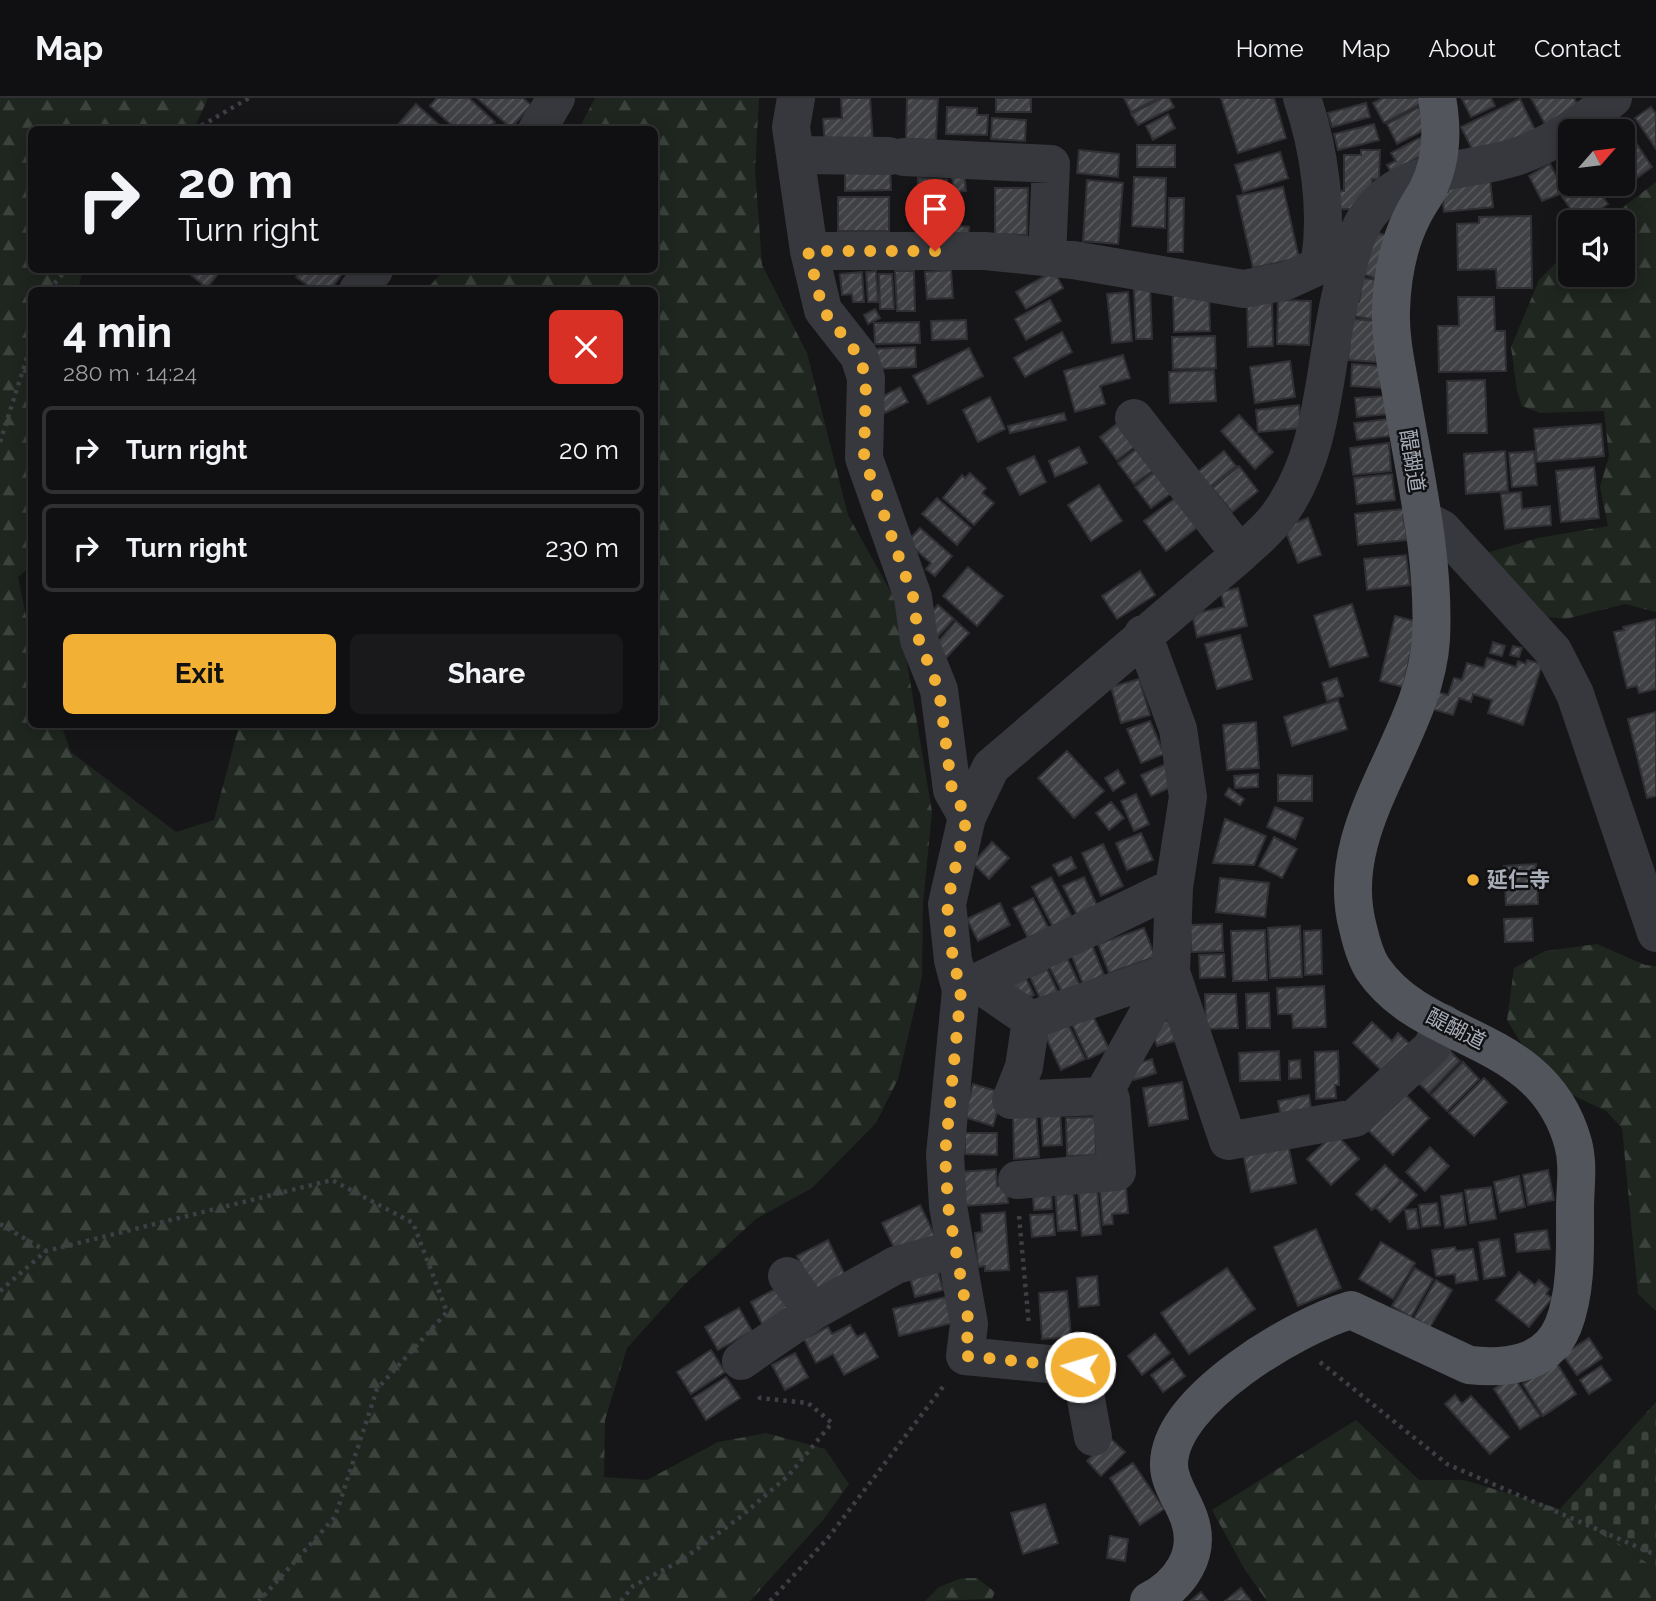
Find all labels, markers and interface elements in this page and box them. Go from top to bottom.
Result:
text: Map [35,29,103,68]
text: Home [1236,34,1304,63]
text: Map [1342,34,1390,63]
text: About [1428,34,1496,63]
text: Contact [1534,34,1621,63]
north arrow [1558,119,1634,196]
map controls [1558,119,1635,287]
text: 20 m [178,152,293,209]
icon: right [63,154,154,245]
pin [905,179,965,251]
icon: arrive [916,190,954,228]
button: sound [1558,210,1635,287]
text: Turn right [178,211,319,248]
text: 4 min [63,308,172,357]
button: close [549,310,623,384]
text: 280 m · 14:24 [63,359,197,386]
street label: 醍醐道 [1395,428,1430,494]
icon: right [67,431,105,469]
text: Turn right [126,435,247,465]
text: 20 m [559,435,619,465]
icon: right [67,529,105,567]
text: Turn right [126,533,247,563]
text: 230 m [545,533,619,563]
button: Exit [63,634,336,714]
button: Share [350,634,623,714]
place label: 延仁寺 [1487,867,1550,892]
marker: 延仁寺 [1465,872,1481,888]
street label: 醍醐道 [1422,1003,1490,1054]
position arrow [1043,1330,1117,1404]

